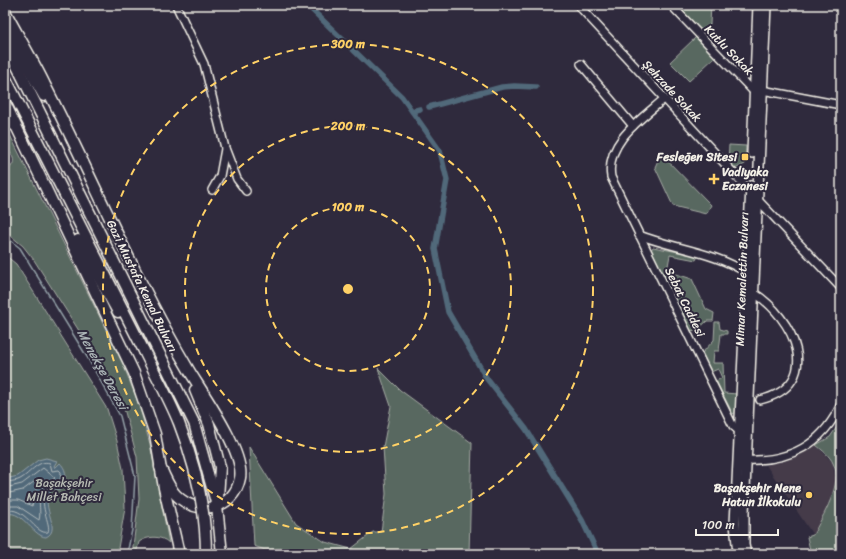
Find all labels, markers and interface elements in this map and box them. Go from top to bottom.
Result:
street label: Kutlu Sokak [699,19,760,81]
text: 300 m [330,33,366,55]
street label: Şehzade Sokak [637,54,708,128]
text: 200 m [330,115,366,137]
place label: Fesleğen Sitesi [656,146,738,168]
marker: Fesleğen Sitesi [740,152,750,162]
place label: Vadiyaka Eczanesi [722,161,769,197]
marker: Vadiyaka Eczanesi [709,174,719,184]
text: 100 m [332,196,365,218]
street label: Mimar Kemalettin Bulvarı [729,211,755,347]
street label: Gazi Mustafa Kemal Bulvarı [100,216,184,356]
street label: Sebat Caddesi [658,263,712,342]
centre of rings [341,282,355,296]
water label: Menekşe Deresi [71,325,135,416]
park label: Başakşehir Millet Bahçesi [27,472,102,508]
place label: Başakşehir Nene Hatun İlkokulu [714,477,802,513]
marker: Başakşehir Nene Hatun İlkokulu [804,490,814,500]
scale bar [696,511,778,537]
text: 100 m [702,514,735,536]

